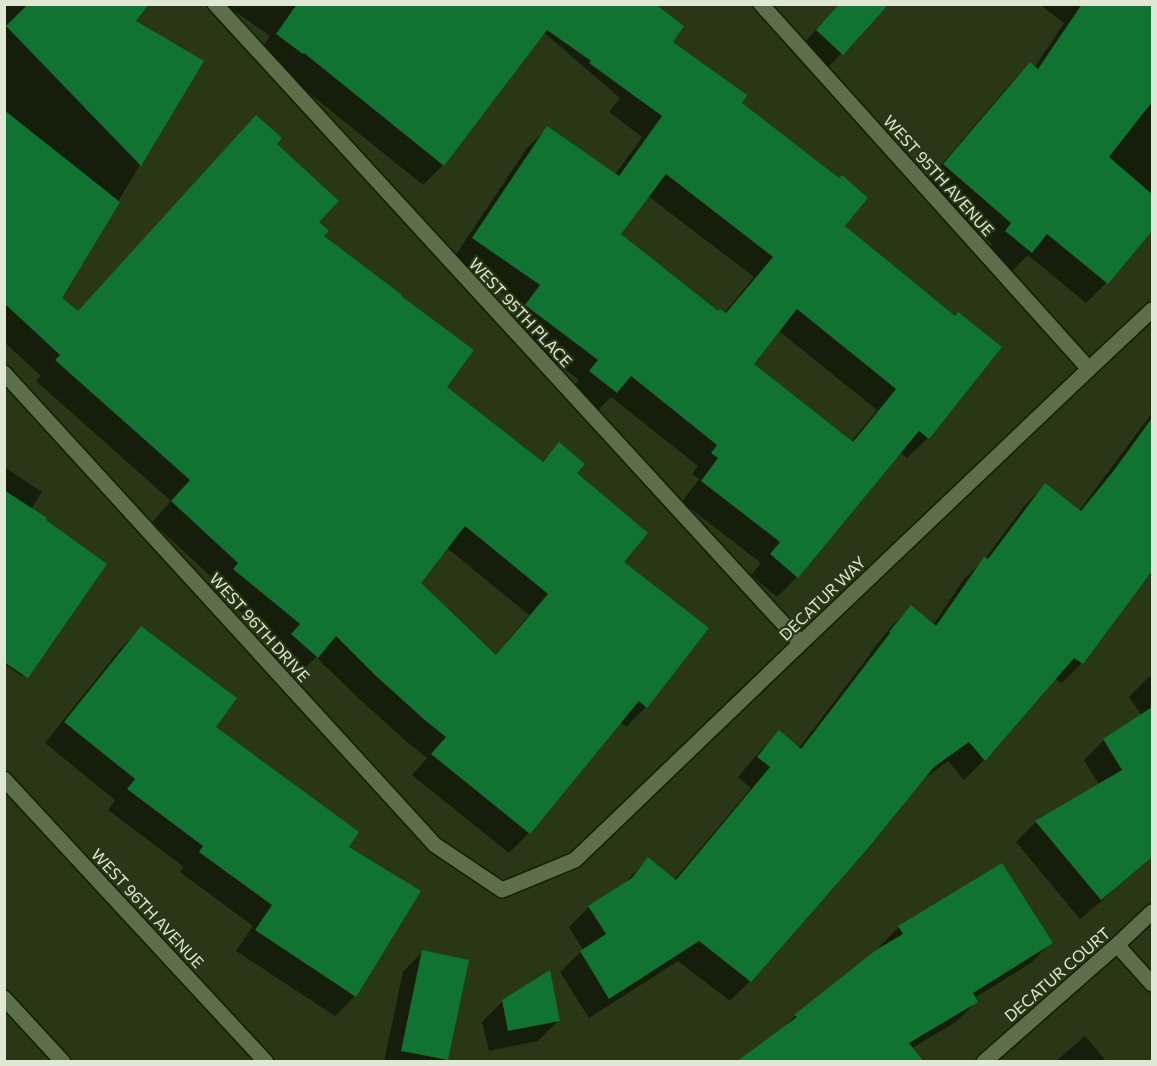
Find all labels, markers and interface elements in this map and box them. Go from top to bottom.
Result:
street label: WEST 95TH AVENUE [880,111,998,239]
street label: WEST 95TH PLACE [466,253,576,371]
street label: DECATUR WAY [775,552,870,644]
street label: WEST 96TH DRIVE [206,569,314,685]
street label: WEST 96TH AVENUE [88,844,208,972]
street label: DECATUR COURT [1000,923,1114,1025]

